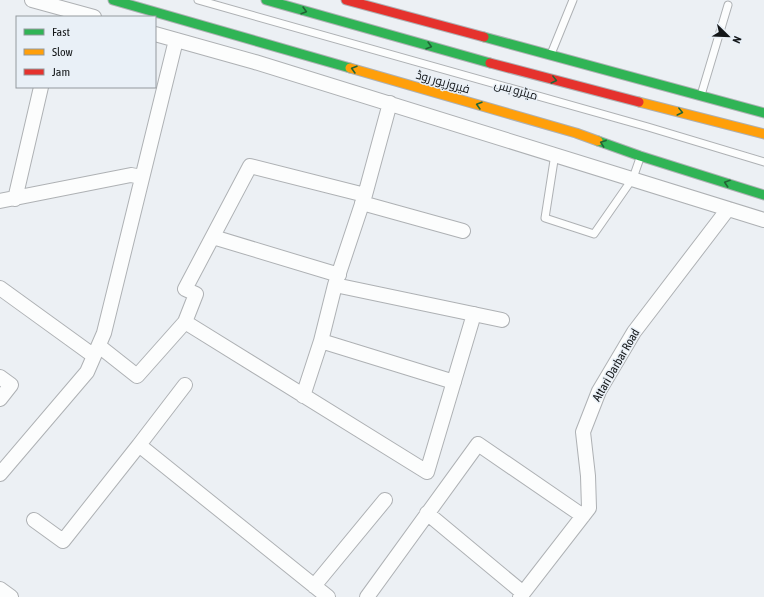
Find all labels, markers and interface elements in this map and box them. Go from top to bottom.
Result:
one-way arrow [301,6,307,14]
legend [16,16,156,88]
north arrow [708,16,748,56]
text: Fast [52,25,70,39]
text: N [730,35,744,45]
one-way arrow [425,41,432,50]
text: Slow [52,45,73,59]
text: Jam [52,65,70,79]
one-way arrow [351,65,358,74]
street label: فیروزپور روڈ [414,68,472,98]
one-way arrow [551,76,558,84]
street label: میٹرو بس [493,77,539,103]
one-way arrow [476,101,483,110]
one-way arrow [677,108,684,116]
one-way arrow [600,139,607,147]
one-way arrow [723,179,730,188]
street label: Attari Darbar Road [590,326,642,404]

